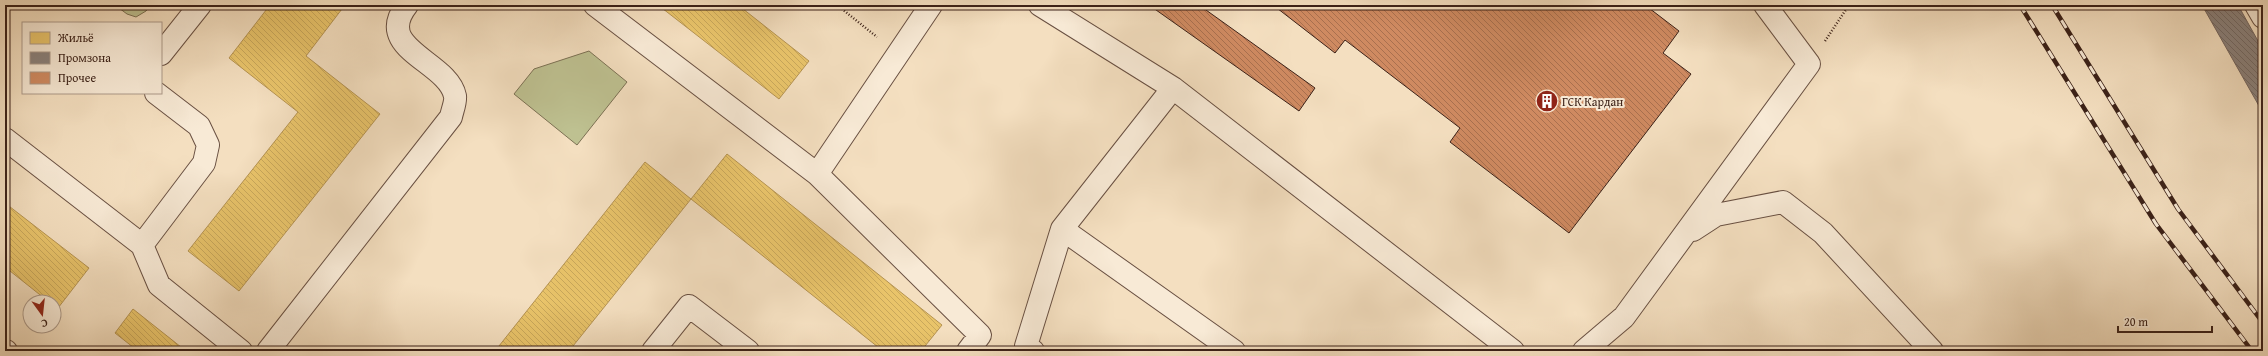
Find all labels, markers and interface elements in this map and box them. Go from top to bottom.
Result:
legend [22,22,162,94]
text: Жильё [57,29,94,46]
text: Промзона [58,49,111,66]
text: Прочее [58,69,96,86]
building icon: ГСК Кардан [1534,88,1560,114]
place label: ГСК Кардан [1562,93,1623,110]
north arrow [22,294,62,334]
scale bar [2118,308,2212,334]
text: 20 m [2124,313,2148,330]
text: С [40,315,50,332]

